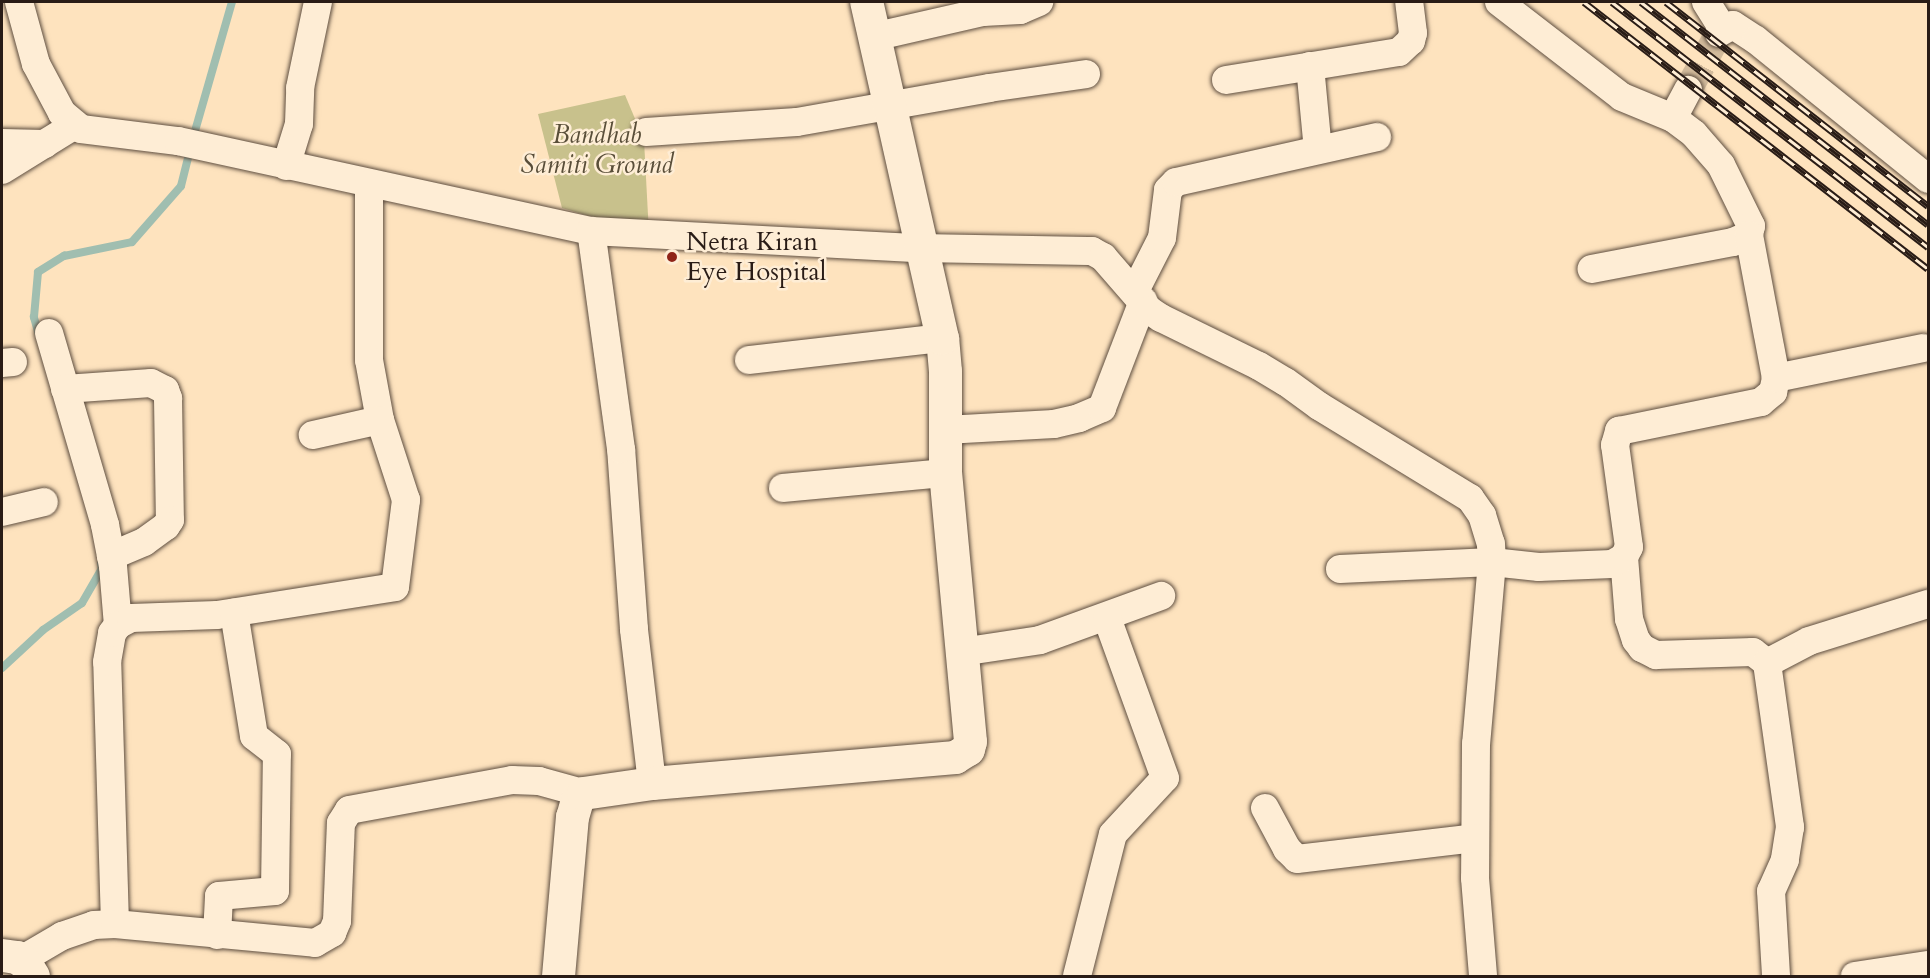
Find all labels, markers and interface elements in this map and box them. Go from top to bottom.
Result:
park label: Bandhab Samiti Ground [520,119,674,180]
place label: Netra Kiran Eye Hospital [686,226,826,288]
marker: Netra Kiran Eye Hospital [663,248,681,266]

